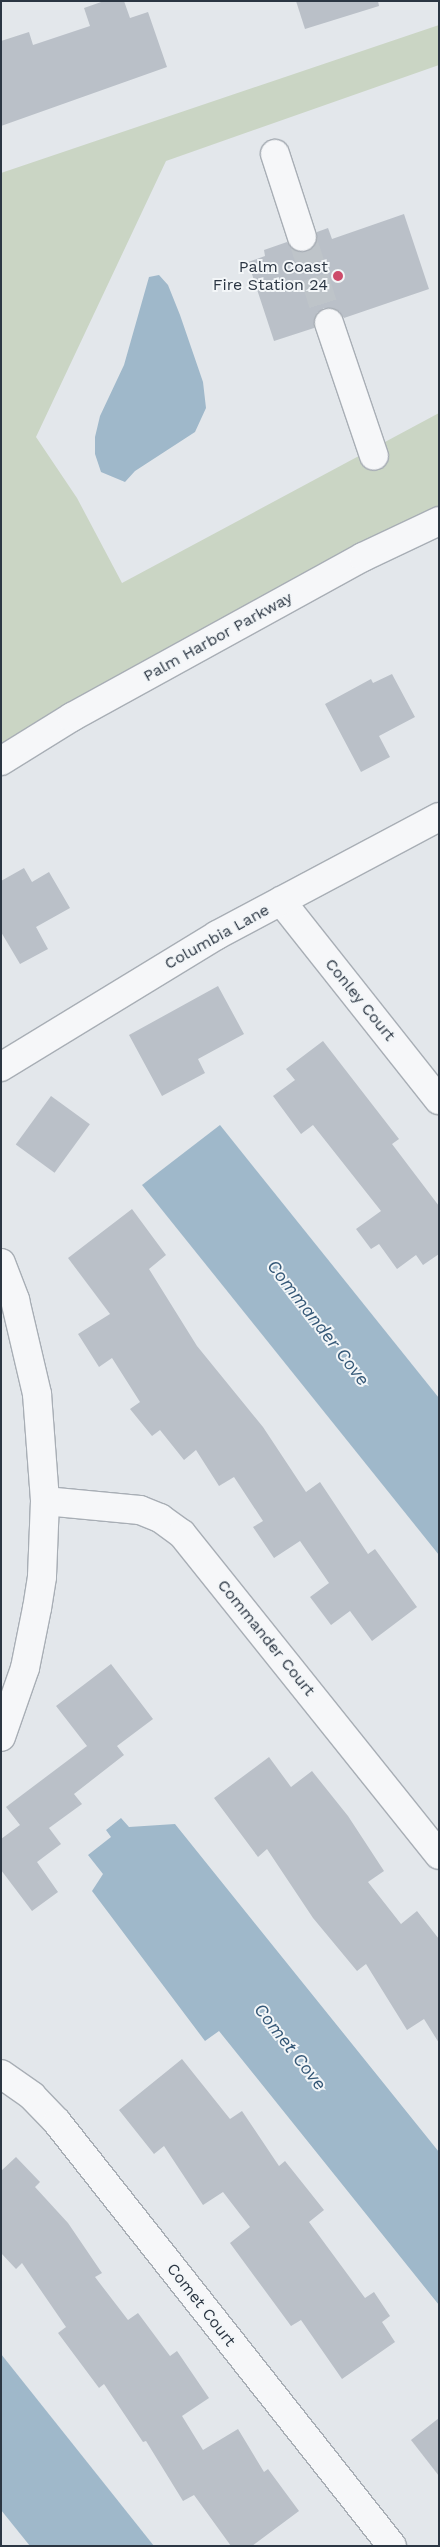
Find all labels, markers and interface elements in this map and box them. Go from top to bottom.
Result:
place label: Palm Coast Fire Station 24 [213,257,328,295]
marker: Palm Coast Fire Station 24 [332,270,344,282]
street label: Palm Harbor Parkway [140,588,296,686]
street label: Columbia Lane [161,900,273,974]
street label: Conley Court [321,955,399,1045]
water label: Commander Cove [262,1256,374,1390]
street label: Commander Court [213,1576,319,1700]
water label: Comet Cove [249,1999,331,2095]
street label: Comet Court [163,2260,239,2350]

